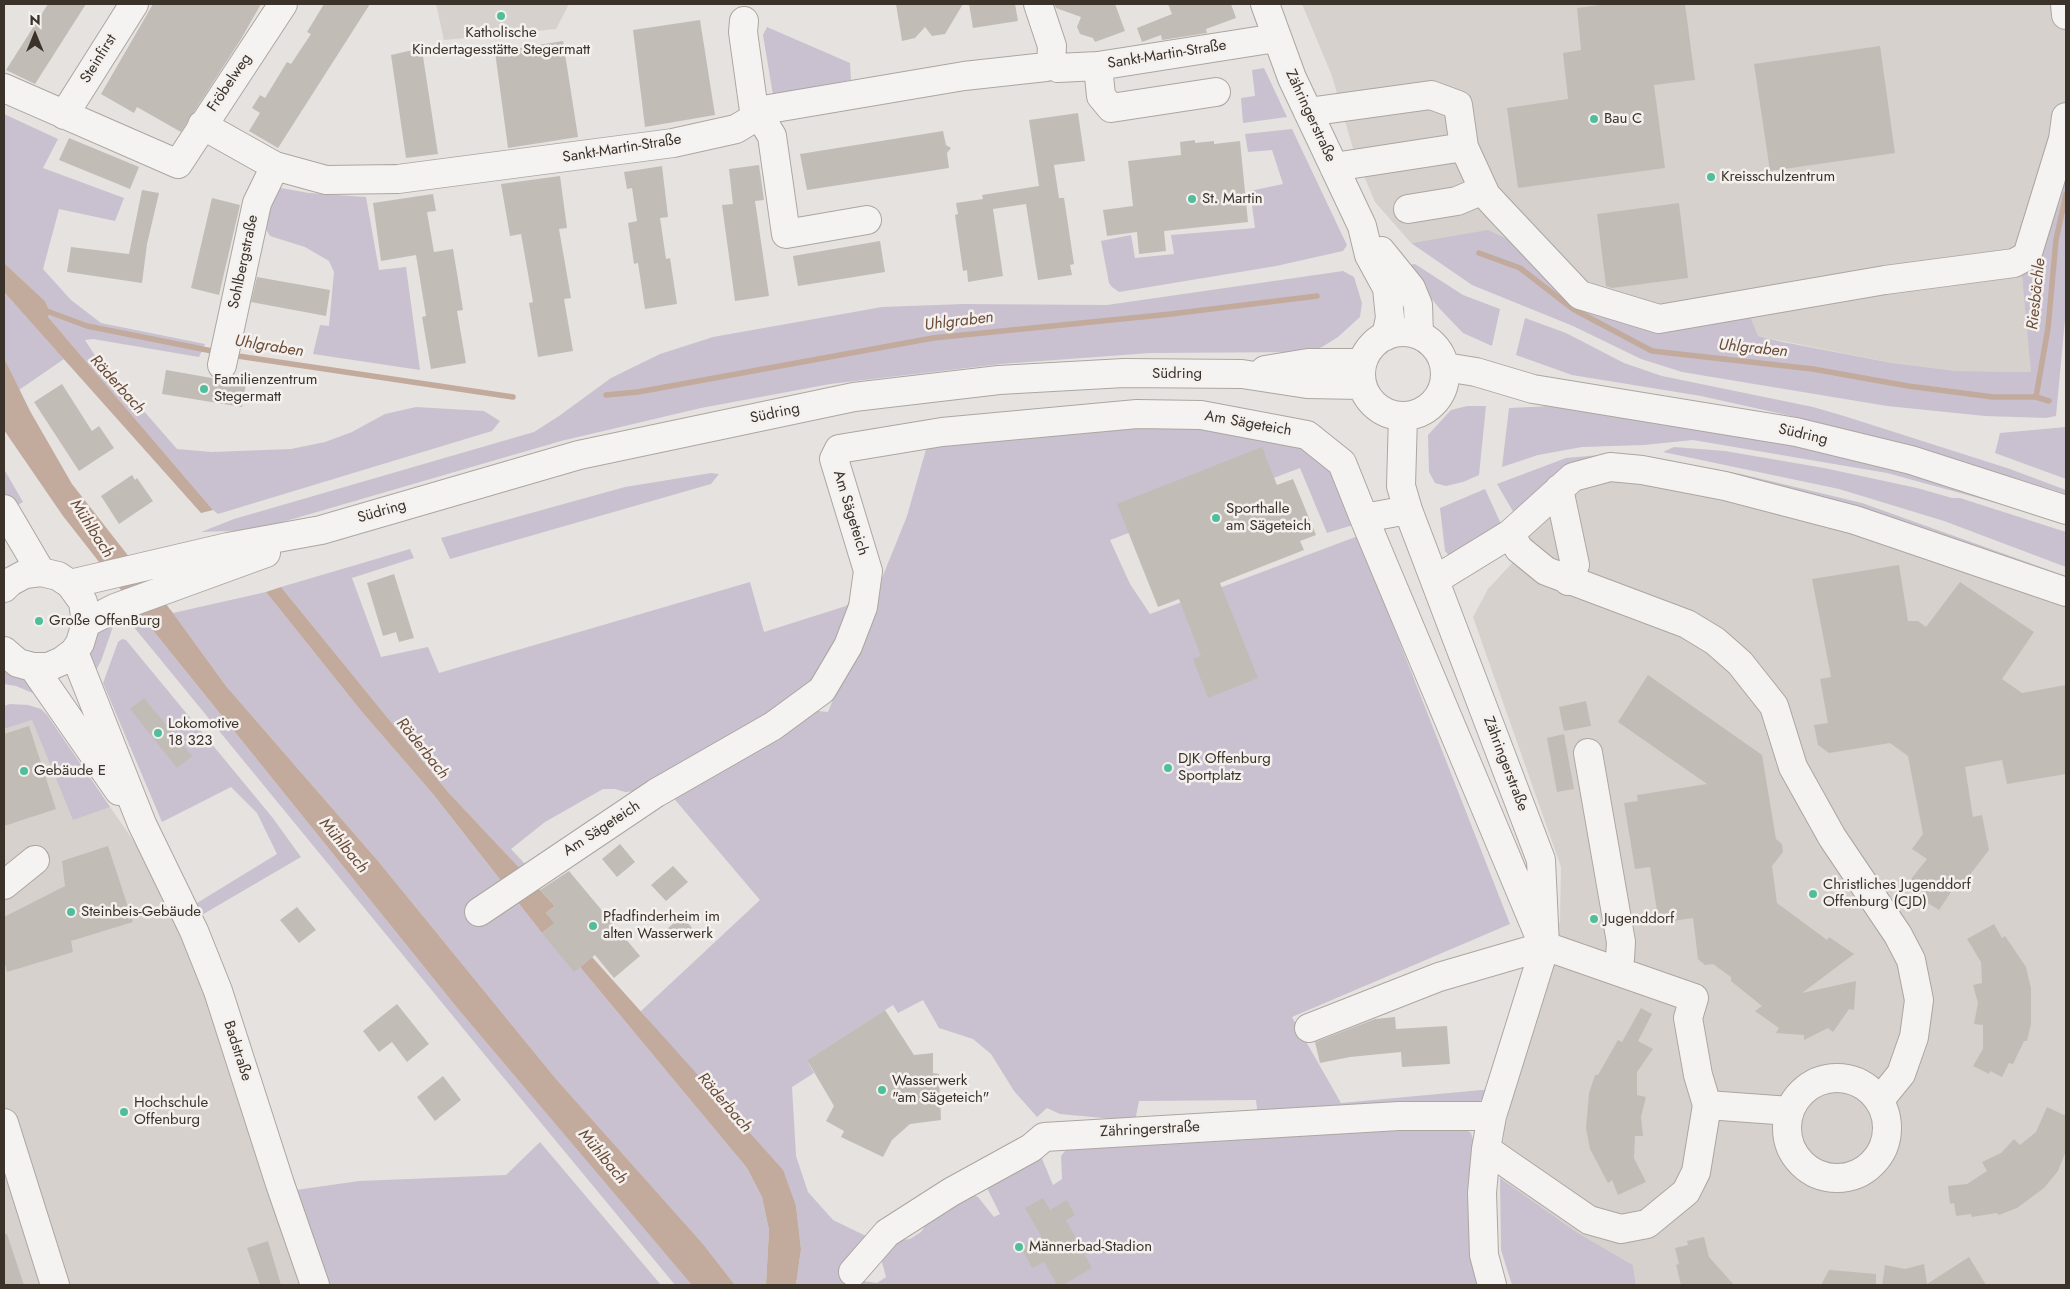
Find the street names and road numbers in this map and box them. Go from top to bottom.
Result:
street label: Steinfirst [77,31,121,87]
street label: Sankt-Martin-Straße [1106,37,1228,73]
street label: Fröbelweg [204,50,256,116]
street label: Zähringerstraße [1281,67,1339,165]
street label: Sankt-Martin-Straße [561,131,683,167]
street label: Sohlbergstraße [225,213,263,311]
street label: Südring [1152,365,1202,383]
street label: Südring [749,400,801,428]
street label: Am Sägeteich [1203,407,1293,441]
street label: Südring [1777,421,1829,449]
street label: Am Sägeteich [829,468,871,558]
street label: Südring [355,496,409,528]
street label: Zähringerstraße [1479,714,1531,814]
street label: Am Sägeteich [560,797,644,861]
street label: Badstraße [219,1019,255,1083]
street label: Zähringerstraße [1100,1118,1200,1142]

